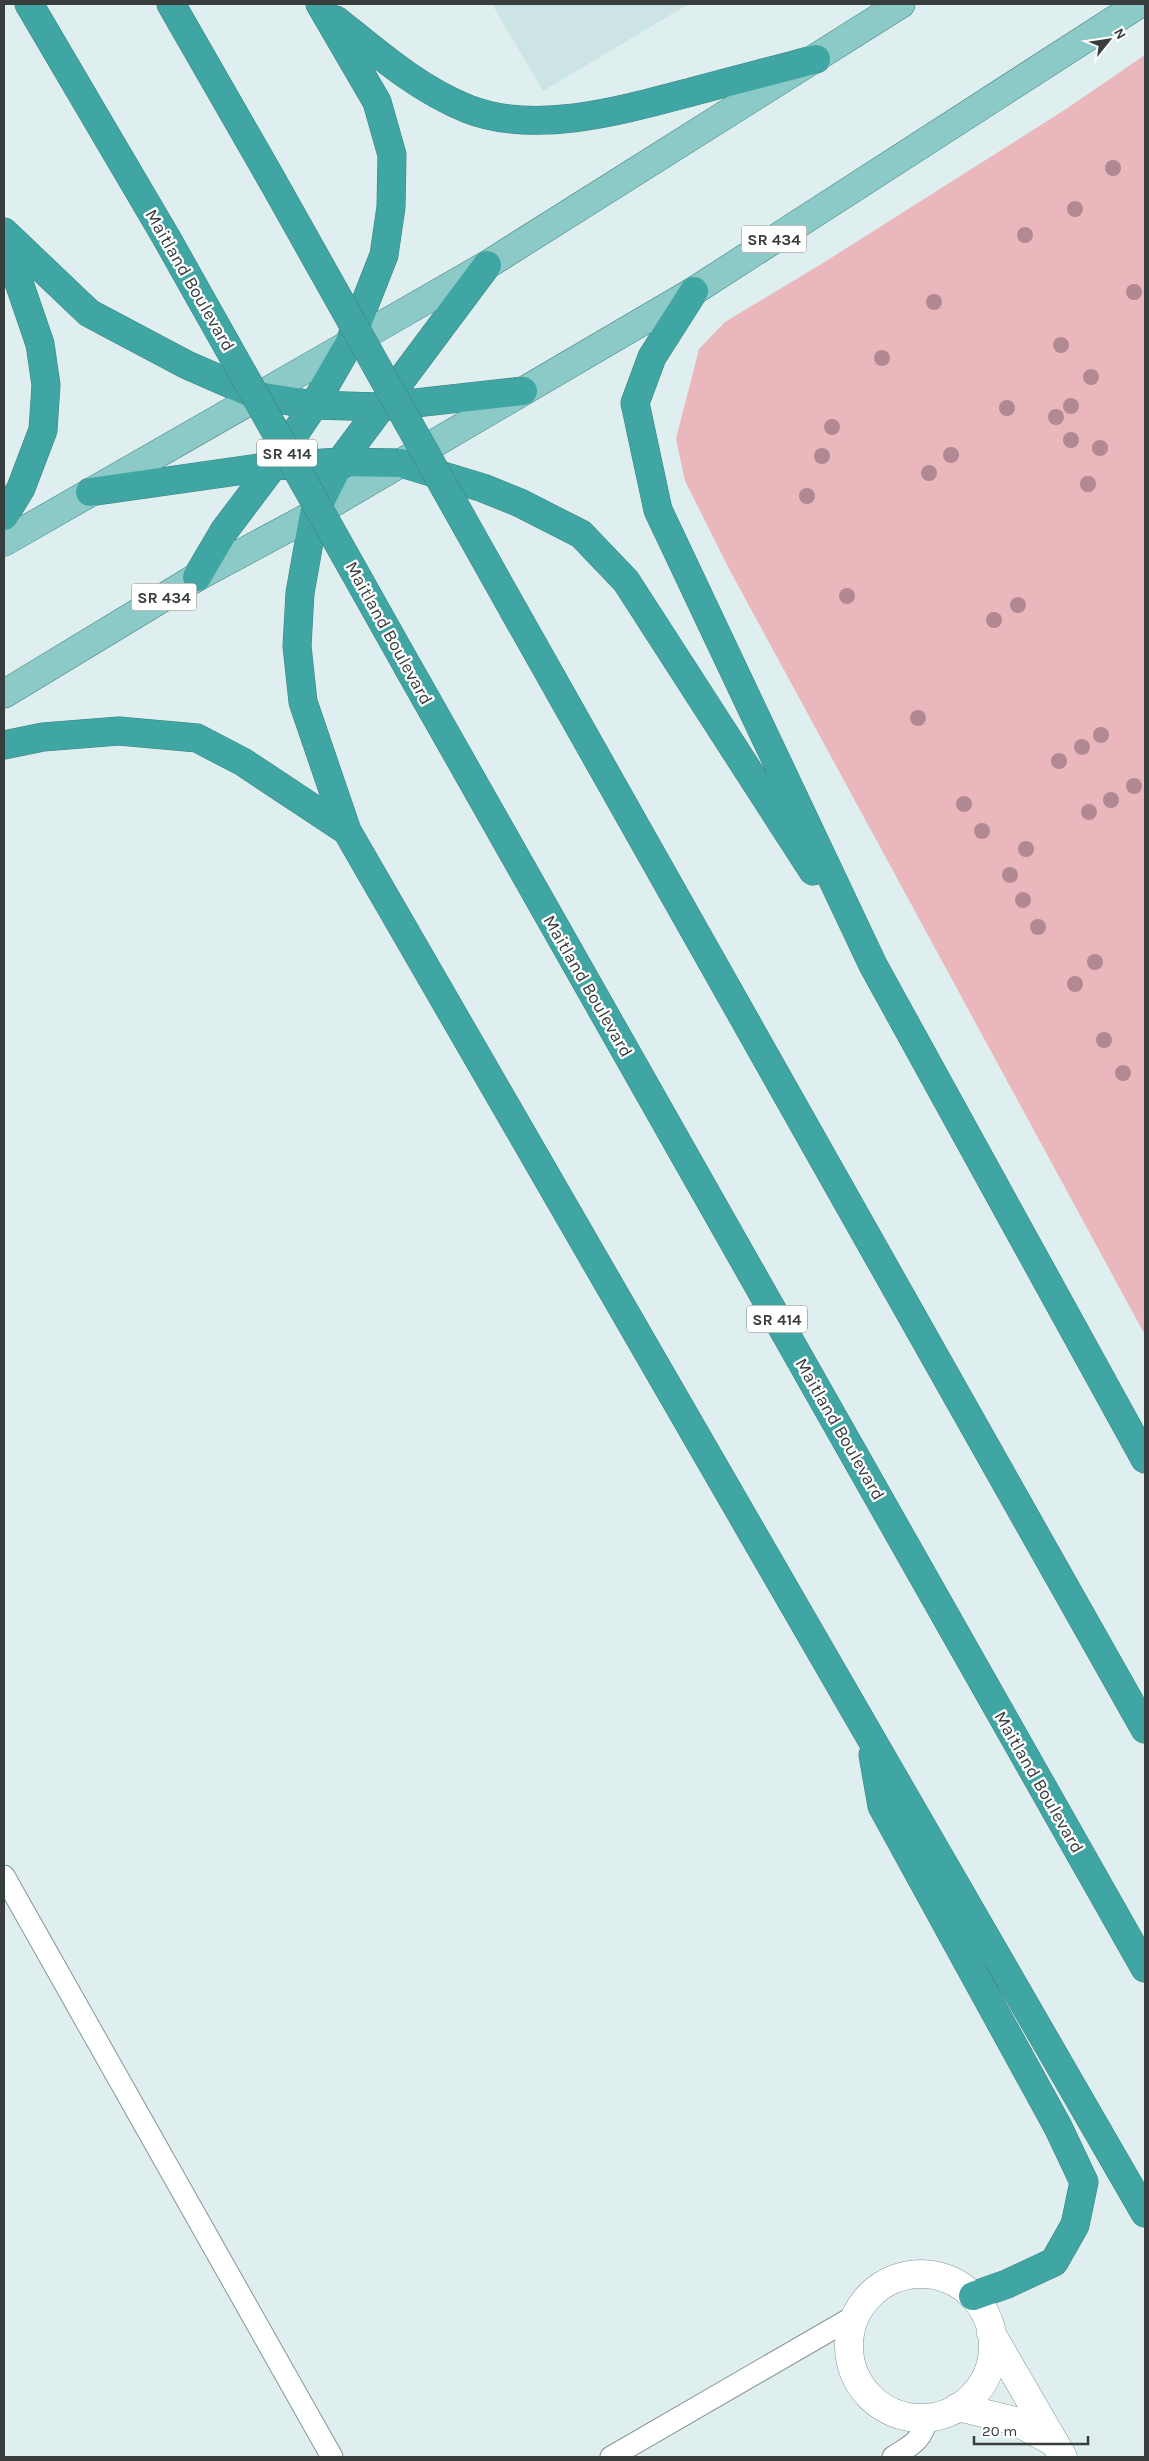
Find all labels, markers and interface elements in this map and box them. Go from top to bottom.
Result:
north arrow [1084,15,1134,65]
text: N [1110,25,1130,42]
street label: Maitland Boulevard [140,205,240,355]
road number: SR 434 [742,225,806,252]
road number: SR 414 [257,439,317,466]
street label: Maitland Boulevard [341,558,437,708]
road number: SR 434 [132,584,196,610]
street label: Maitland Boulevard [538,911,638,1061]
road number: SR 414 [747,1306,807,1332]
street label: Maitland Boulevard [790,1354,890,1504]
street label: Maitland Boulevard [989,1707,1089,1857]
scale bar [974,2414,1088,2446]
text: 20 m [982,2422,1017,2440]

